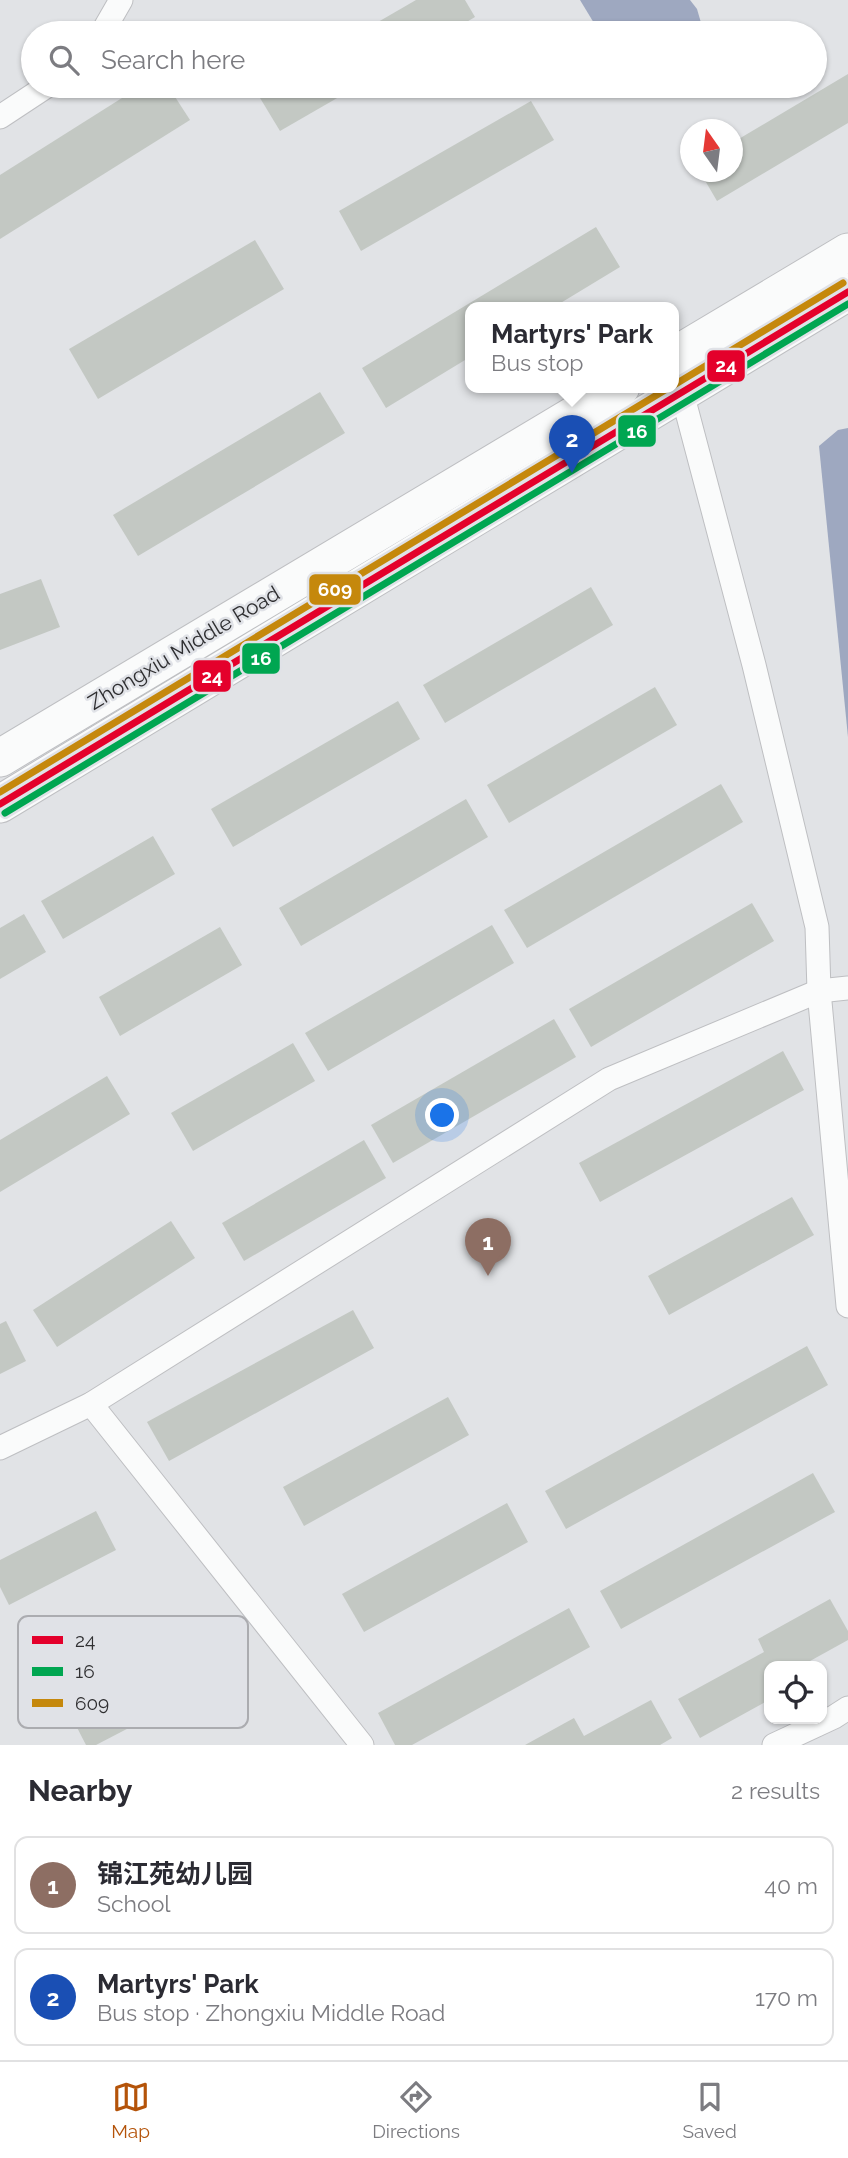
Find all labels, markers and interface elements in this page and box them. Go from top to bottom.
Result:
search box [21,21,827,98]
icon: search [45,41,83,79]
text: Search here [101,45,245,75]
north arrow [680,119,743,182]
popup [465,302,679,393]
text: Martyrs' Park [491,319,653,349]
text: Bus stop [491,349,584,376]
line badge: 24 [706,349,746,383]
text: 24 [715,354,737,376]
line badge: 16 [617,414,657,448]
pin: 2 [549,415,595,473]
text: 16 [627,420,647,442]
line badge: 609 [308,573,362,606]
text: 609 [318,578,352,600]
street label: Zhongxiu Middle Road [83,580,284,715]
line badge: 16 [241,642,281,675]
text: 16 [251,647,271,669]
line badge: 24 [192,659,232,693]
text: 24 [201,665,223,687]
your location [425,1098,459,1132]
pin: 1 [465,1218,511,1276]
legend [18,1616,248,1728]
text: 24 [75,1629,95,1651]
text: 16 [75,1660,95,1682]
map controls [764,1661,827,1724]
button: locate [764,1661,827,1724]
text: 609 [75,1692,109,1714]
text: Nearby [28,1773,132,1808]
text: 2 results [731,1777,820,1804]
text: 锦江苑幼儿园 [97,1859,253,1889]
text: 1 [47,1872,59,1899]
text: 40 m [764,1872,818,1899]
text: School [97,1890,171,1917]
text: Martyrs' Park [97,1969,259,1999]
text: 2 [47,1984,59,2011]
text: 170 m [755,1984,818,2011]
text: Bus stop · Zhongxiu Middle Road [97,1999,445,2026]
tab: Map [111,2078,150,2142]
tab: Directions [372,2078,460,2142]
tab: Saved [682,2078,737,2142]

